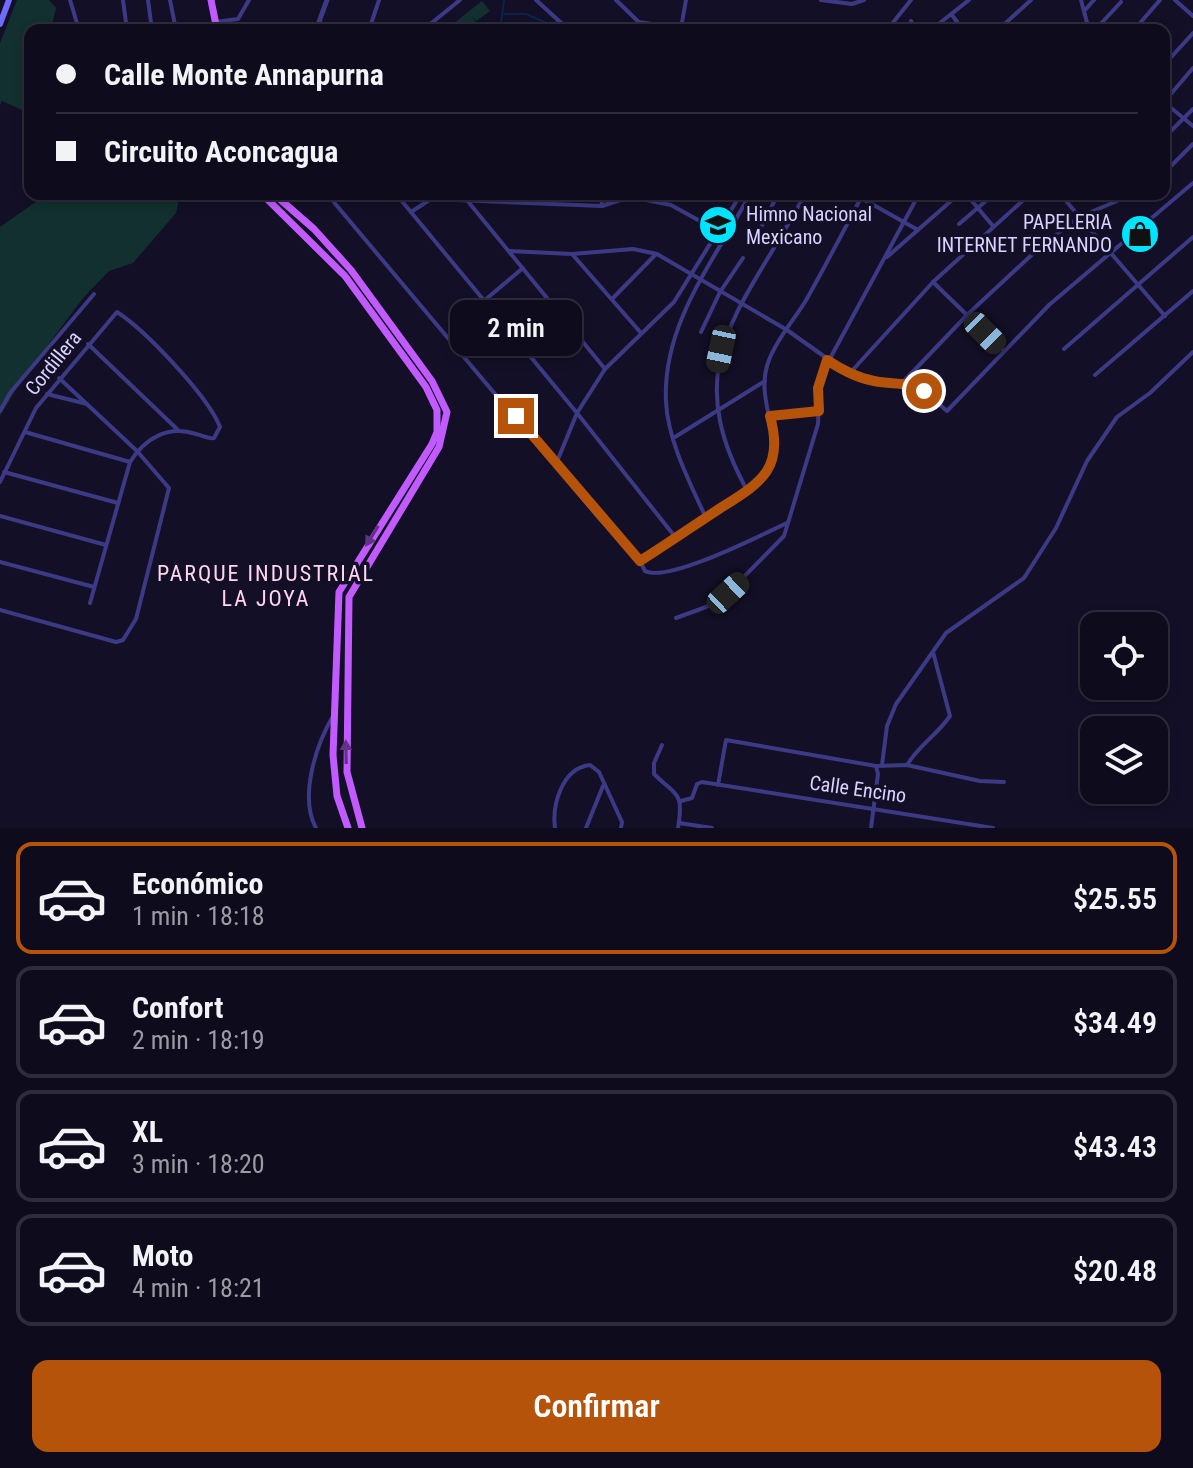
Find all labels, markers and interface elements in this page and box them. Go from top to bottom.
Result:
text: Calle Monte Annapurna [104,57,384,92]
text: Circuito Aconcagua [104,134,338,169]
place label: Himno Nacional Mexicano [746,202,872,249]
school or university icon: Himno Nacional Mexicano [697,204,739,246]
place label: PAPELERIA INTERNET FERNANDO [937,210,1112,257]
shop icon: PAPELERIA INTERNET FERNANDO [1119,213,1161,255]
callout: 2 min [450,300,582,356]
car [960,308,1010,358]
text: 2 min [487,313,545,343]
car [704,323,738,375]
street label: Cordillera [20,326,86,400]
route start [906,373,942,409]
route end [498,398,534,434]
one-way arrow [365,526,380,547]
district label: PARQUE INDUSTRIAL LA JOYA [157,561,375,611]
car [702,568,754,618]
map controls [1080,612,1168,804]
button: locate [1080,612,1168,700]
button: layers [1080,716,1168,804]
one-way arrow [340,739,353,764]
street label: Calle Encino [808,770,908,808]
icon: car [36,862,108,934]
text: Económico [132,866,263,901]
text: $25.55 [1073,881,1157,916]
text: 1 min · 18:18 [132,901,265,931]
icon: car [36,986,108,1058]
text: Confort [132,990,223,1025]
text: $34.49 [1073,1005,1157,1040]
text: 2 min · 18:19 [132,1025,265,1055]
icon: car [36,1110,108,1182]
text: XL [132,1114,163,1149]
text: $43.43 [1073,1129,1157,1164]
text: 3 min · 18:20 [132,1149,265,1179]
icon: car [36,1234,108,1306]
text: Moto [132,1238,193,1273]
text: $20.48 [1073,1253,1157,1288]
text: 4 min · 18:21 [132,1273,265,1303]
button: Confirmar [32,1360,1161,1452]

